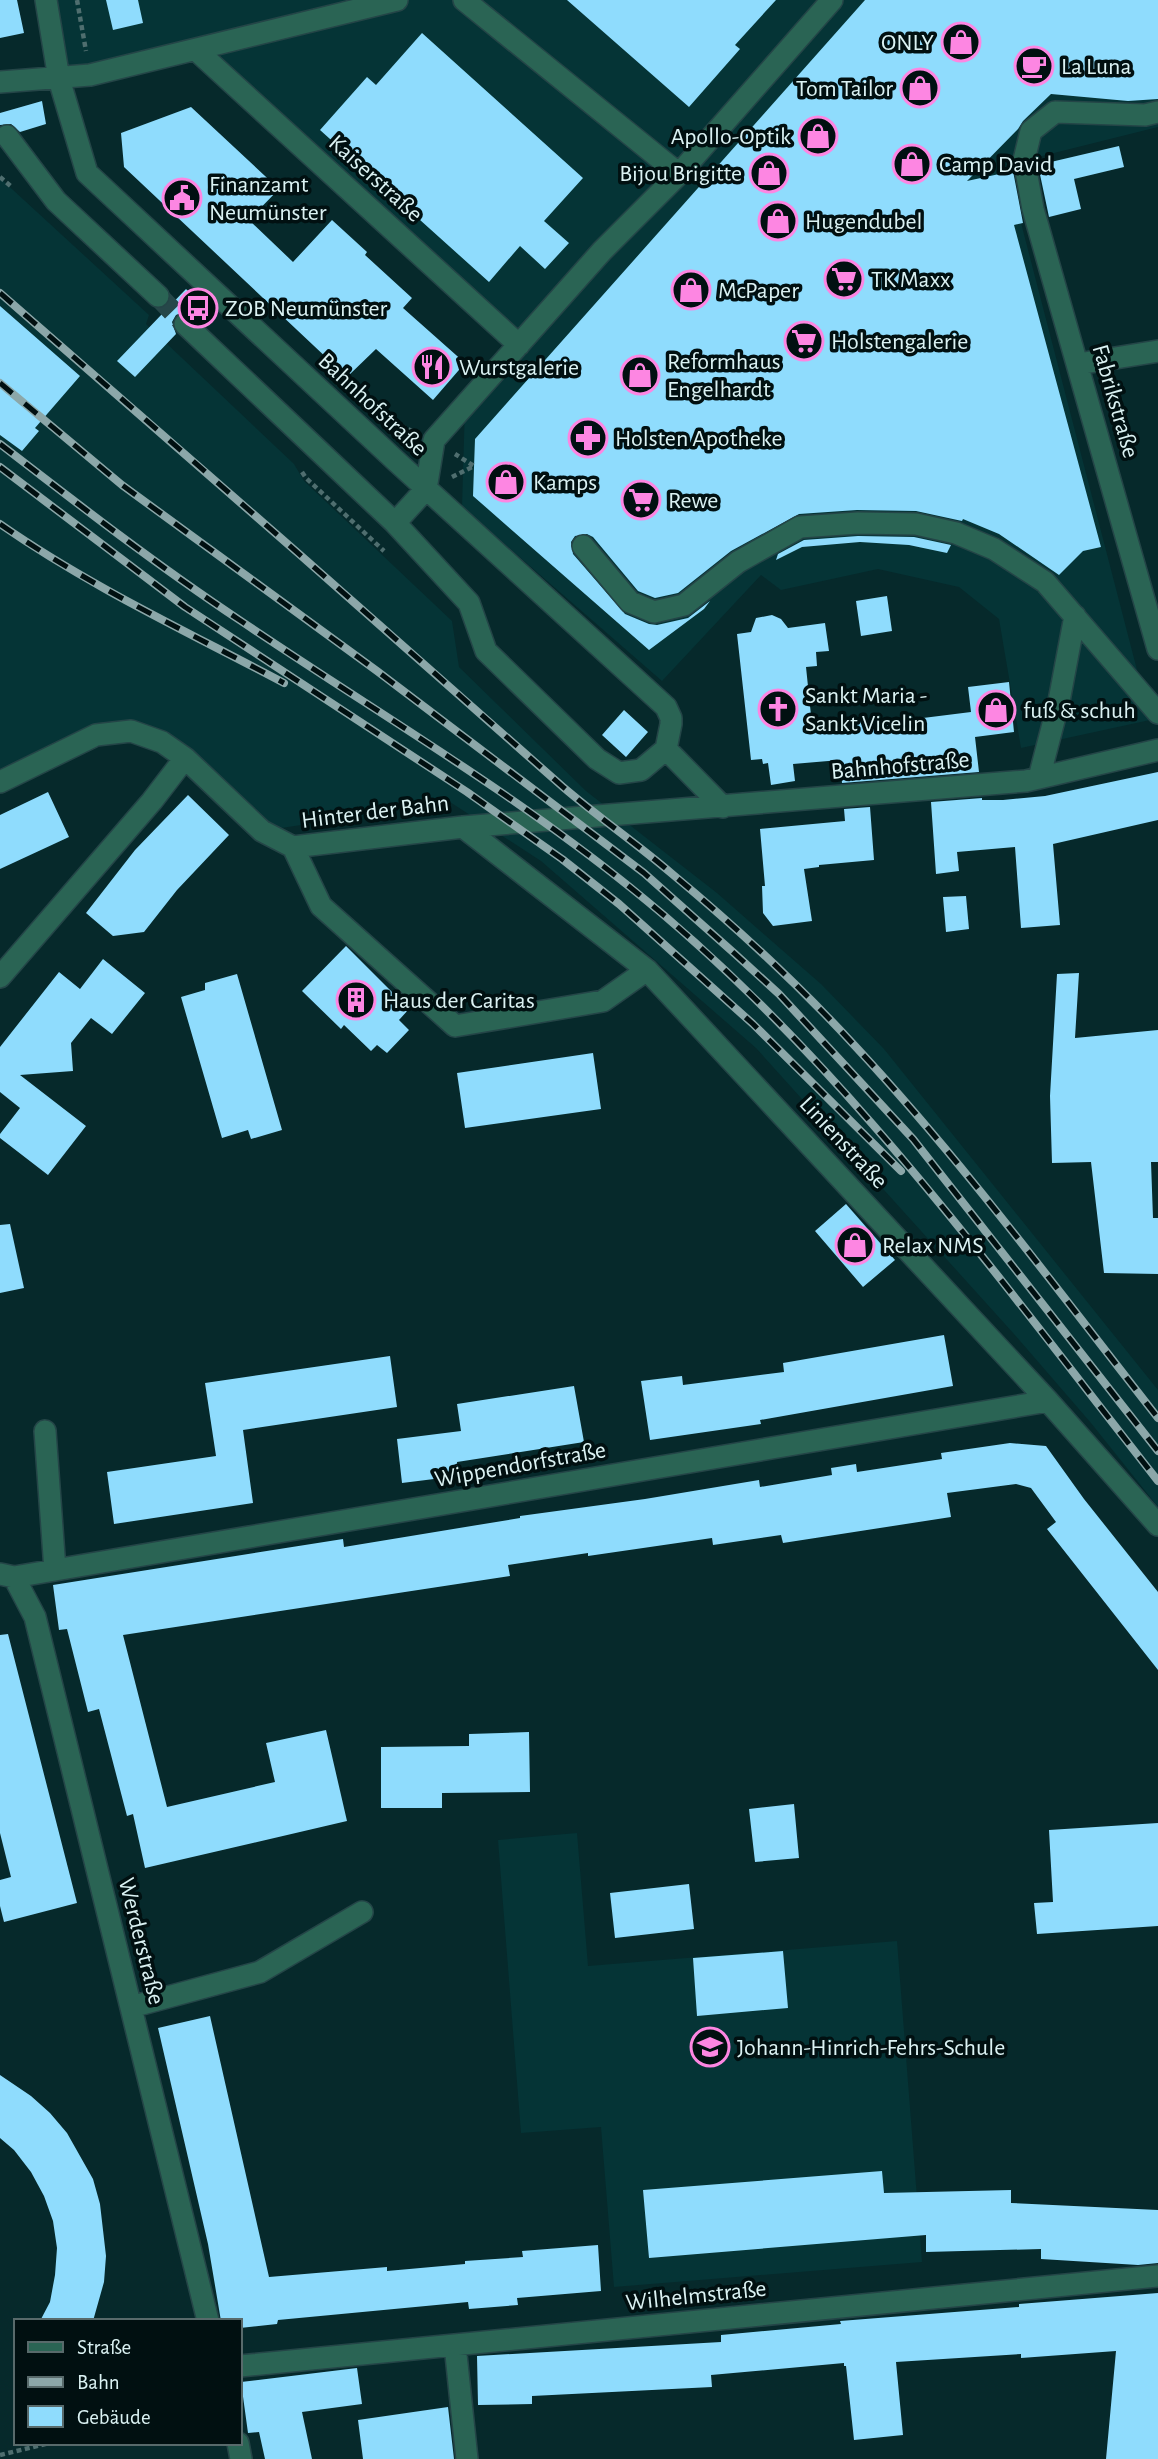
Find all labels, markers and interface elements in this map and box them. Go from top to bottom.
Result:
shop icon: ONLY [940,21,982,63]
place label: ONLY [881,31,934,55]
cafe icon: La Luna [1013,45,1055,87]
place label: La Luna [1061,55,1131,79]
shop icon: Tom Tailor [899,67,941,109]
place label: Tom Tailor [796,77,893,101]
shop icon: Apollo-Optik [797,115,839,157]
place label: Apollo-Optik [671,125,791,149]
street label: Kaiserstraße [324,131,427,227]
shop icon: Camp David [891,143,933,185]
shop icon: Bijou Brigitte [748,152,790,194]
place label: Camp David [939,153,1052,177]
place label: Bijou Brigitte [619,162,742,186]
place label: Finanzamt Neumünster [209,173,327,225]
public building icon: Finanzamt Neumünster [161,177,203,219]
shop icon: Hugendubel [757,200,799,242]
place label: Hugendubel [805,210,923,234]
supermarket icon: TK Maxx [823,258,865,300]
place label: TK Maxx [871,268,951,292]
shop icon: McPaper [670,269,712,311]
place label: McPaper [718,279,799,303]
bus stop icon: ZOB Neumünster [177,287,219,329]
place label: ZOB Neumünster [225,297,388,321]
supermarket icon: Holstengalerie [783,320,825,362]
place label: Holstengalerie [831,330,968,354]
street label: Fabrikstraße [1087,342,1143,461]
restaurant icon: Wurstgalerie [411,346,453,388]
street label: Bahnhofstraße [313,349,431,461]
place label: Reformhaus Engelhardt [667,350,781,402]
shop icon: Reformhaus Engelhardt [619,354,661,396]
place label: Wurstgalerie [459,356,579,380]
pharmacy icon: Holsten Apotheke [567,417,609,459]
place label: Holsten Apotheke [615,427,782,451]
shop icon: Kamps [485,461,527,503]
place label: Kamps [533,471,597,495]
supermarket icon: Rewe [620,479,662,521]
place label: Rewe [668,489,718,513]
place label: Sankt Maria - Sankt Vicelin [805,684,927,736]
church icon: Sankt Maria - Sankt Vicelin [757,688,799,730]
shop icon: fuß & schuh [975,689,1017,731]
place label: fuß & schuh [1023,699,1136,723]
street label: Bahnhofstraße [830,748,970,784]
street label: Hinter der Bahn [300,791,450,833]
building icon: Haus der Caritas [335,979,377,1021]
place label: Haus der Caritas [383,989,535,1013]
street label: Linienstraße [795,1092,892,1194]
shop icon: Relax NMS [834,1224,876,1266]
place label: Relax NMS [882,1234,984,1258]
street label: Wippendorfstraße [433,1438,608,1492]
street label: Werderstraße [114,1875,168,2007]
school or university icon: Johann-Hinrich-Fehrs-Schule [689,2026,731,2068]
place label: Johann-Hinrich-Fehrs-Schule [737,2036,1005,2060]
street label: Wilhelmstraße [625,2277,768,2315]
legend [14,2319,242,2445]
text: Straße [77,2337,131,2358]
text: Bahn [77,2372,120,2393]
text: Gebäude [77,2407,151,2428]

